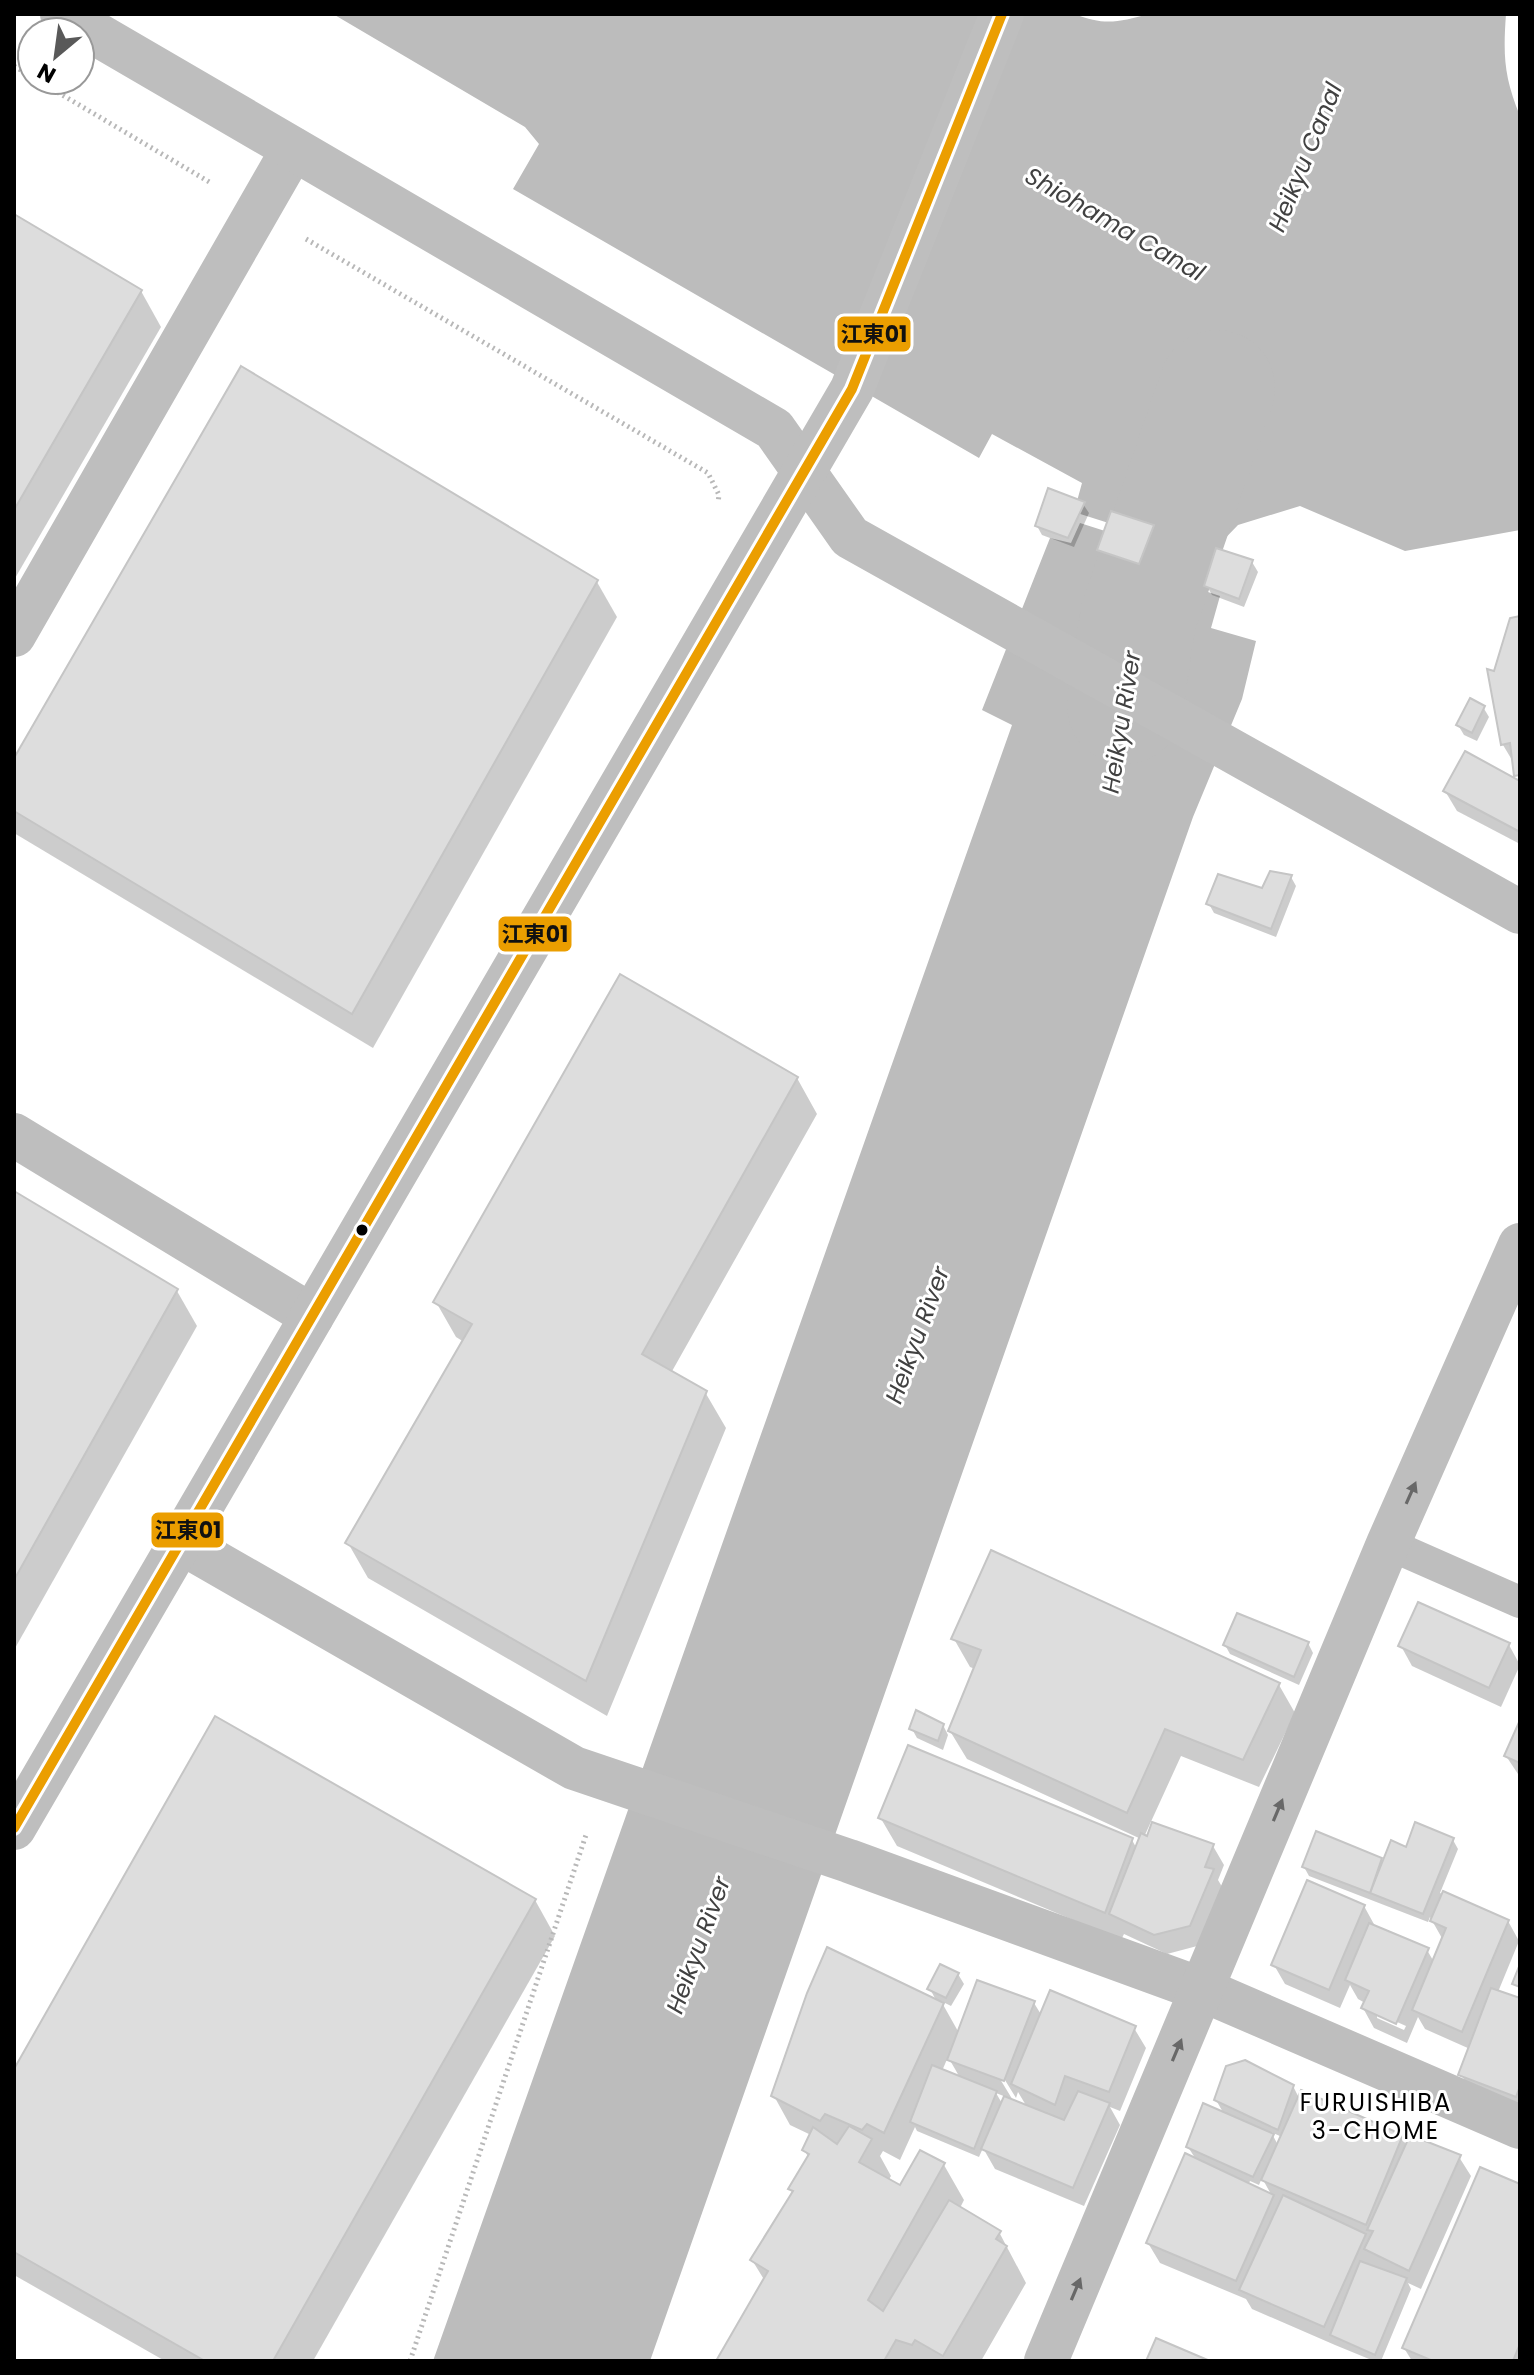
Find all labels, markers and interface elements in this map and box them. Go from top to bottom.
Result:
north arrow [16,16,96,96]
text: N [32,55,61,91]
water label: Heikyu Canal [1260,77,1350,236]
water label: Shiohama Canal [1019,159,1211,289]
line badge: 江東01 [836,315,912,353]
text: 江東01 [841,319,907,350]
water label: Heikyu River [1093,647,1149,795]
line badge: 江東01 [497,915,573,953]
text: 江東01 [502,919,568,950]
unlabelled marker [354,1222,370,1238]
water label: Heikyu River [877,1261,957,1408]
one-way arrow [1404,1481,1417,1504]
line badge: 江東01 [150,1511,225,1549]
text: 江東01 [155,1515,221,1546]
one-way arrow [1271,1798,1284,1822]
water label: Heikyu River [658,1871,738,2018]
one-way arrow [1171,2038,1184,2062]
district label: FURUISHIBA 3-CHOME [1300,2086,1452,2147]
one-way arrow [1070,2277,1083,2301]

